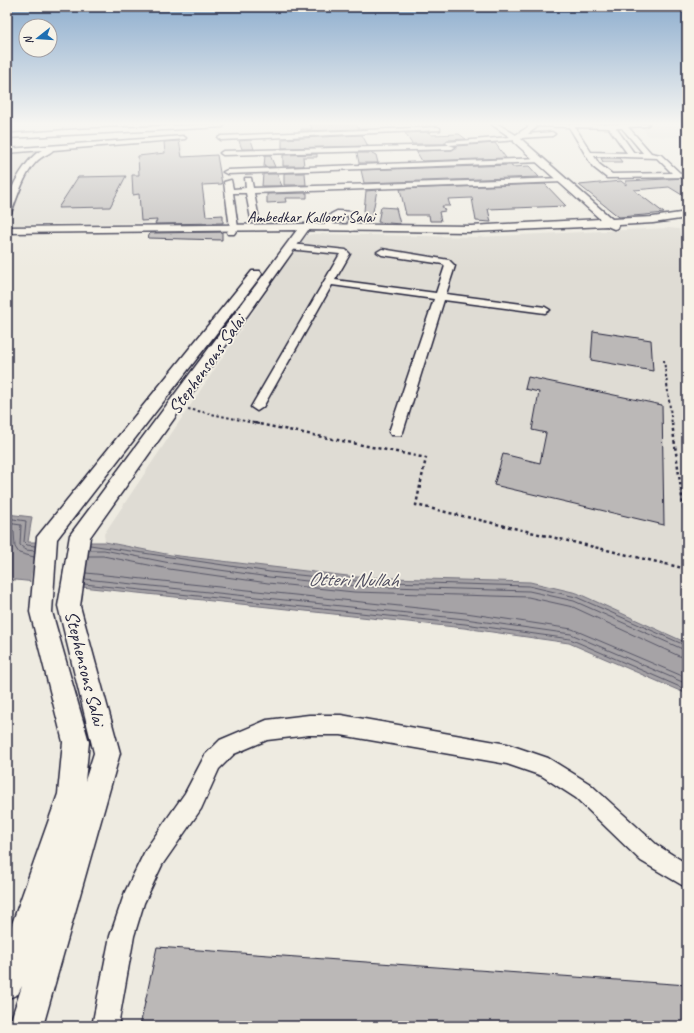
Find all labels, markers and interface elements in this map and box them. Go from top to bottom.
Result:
north arrow [18,18,58,58]
text: N [20,34,36,46]
street label: Ambedkar Kalloori Salai [247,207,377,227]
street label: Stephensons Salai [163,308,252,419]
water label: Otteri Nullah [308,566,400,593]
street label: Stephensons Salai [59,609,111,730]

